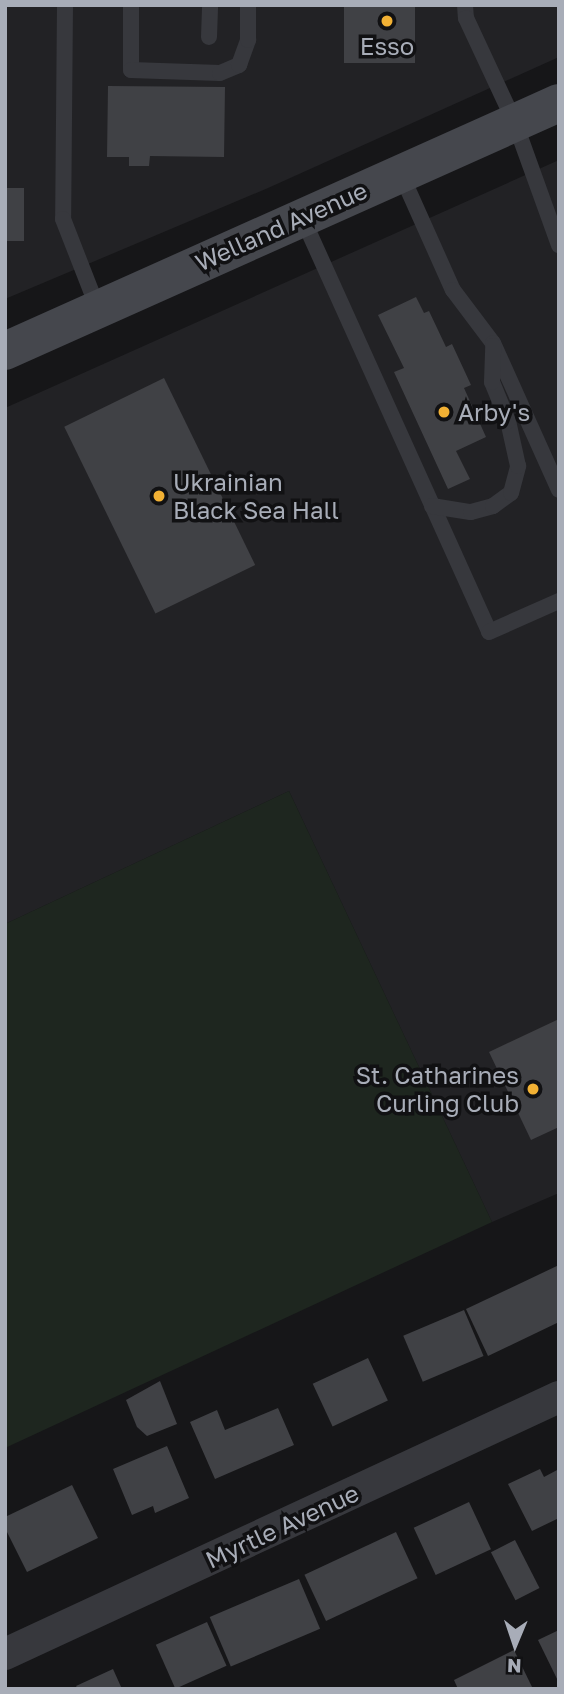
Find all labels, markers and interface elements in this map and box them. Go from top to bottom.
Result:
marker: Esso [379,13,395,29]
place label: Esso [360,32,414,60]
street label: Welland Avenue [191,175,371,277]
place label: Arby's [458,398,530,426]
marker: Arby's [436,404,452,420]
place label: Ukrainian Black Sea Hall [173,468,339,524]
marker: Ukrainian Black Sea Hall [151,488,167,504]
place label: St. Catharines Curling Club [356,1061,519,1117]
marker: St. Catharines Curling Club [525,1081,541,1097]
street label: Myrtle Avenue [201,1478,363,1574]
north arrow [480,1610,550,1680]
text: N [507,1655,522,1678]

